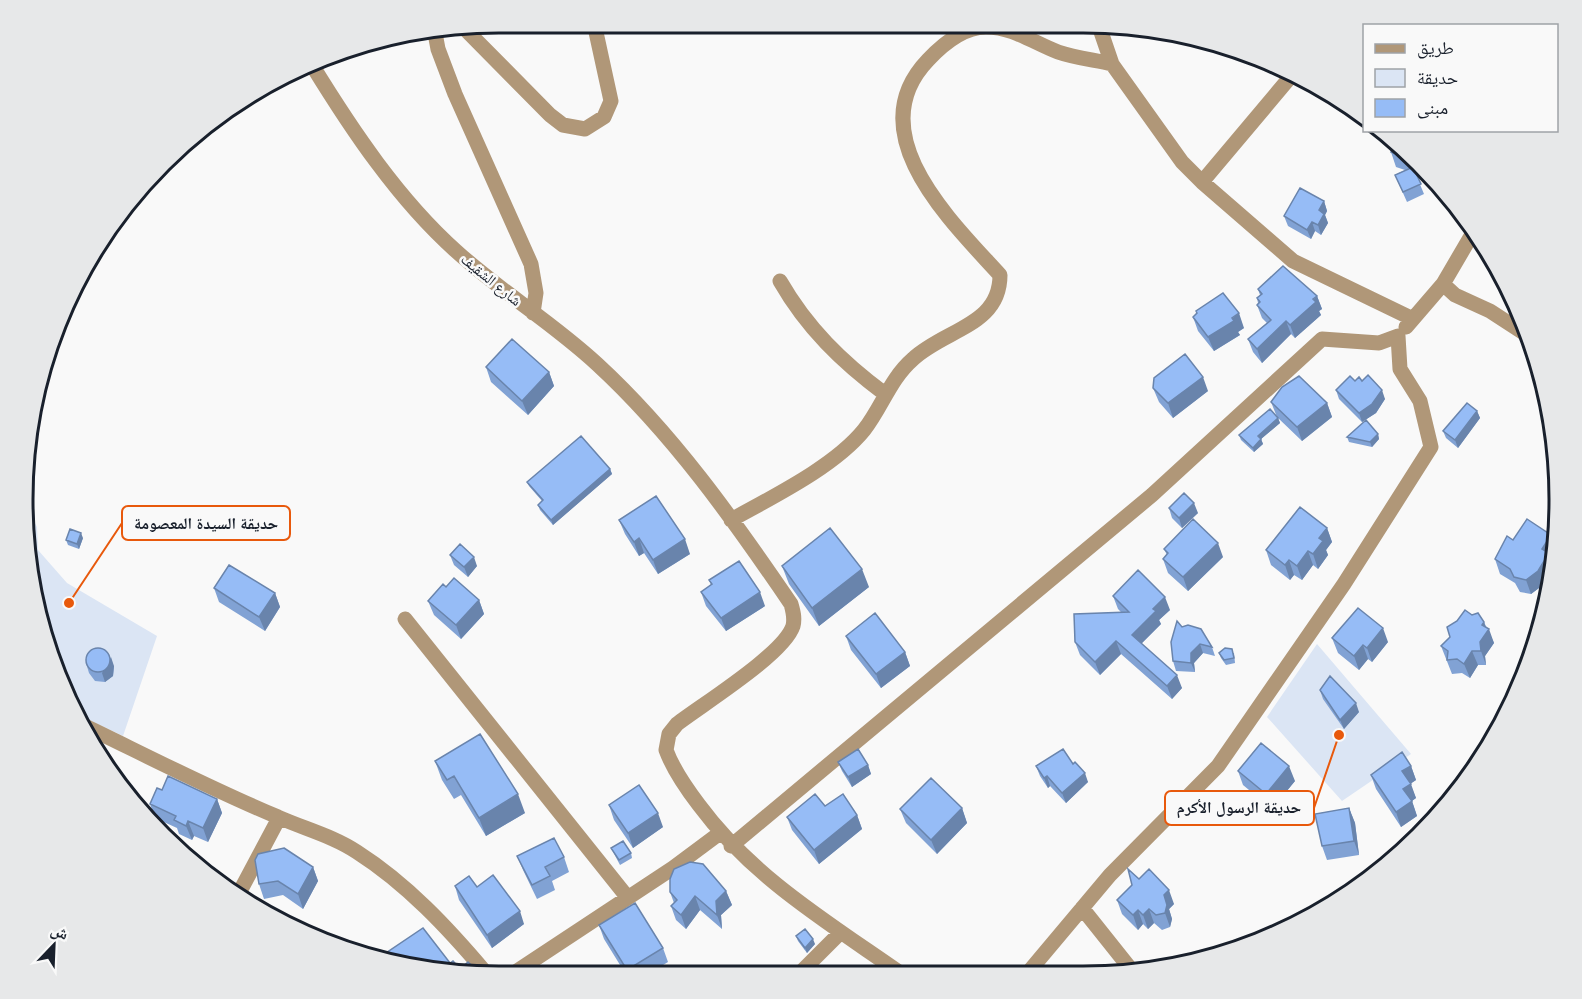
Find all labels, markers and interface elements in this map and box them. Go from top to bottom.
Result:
legend [1363,24,1558,132]
text: طريق [1417,36,1454,59]
text: حديقة [1417,66,1458,89]
text: مبنى [1417,96,1448,119]
street label: شارع الشقيف [456,249,526,311]
callout: حديقة السيدة المعصومة [122,506,290,540]
text: حديقة السيدة المعصومة [134,513,278,533]
callout: حديقة الرسول الأكرم [1165,791,1314,825]
text: حديقة الرسول الأكرم [1177,797,1301,819]
north arrow [24,915,84,975]
text: ش [48,919,72,944]

